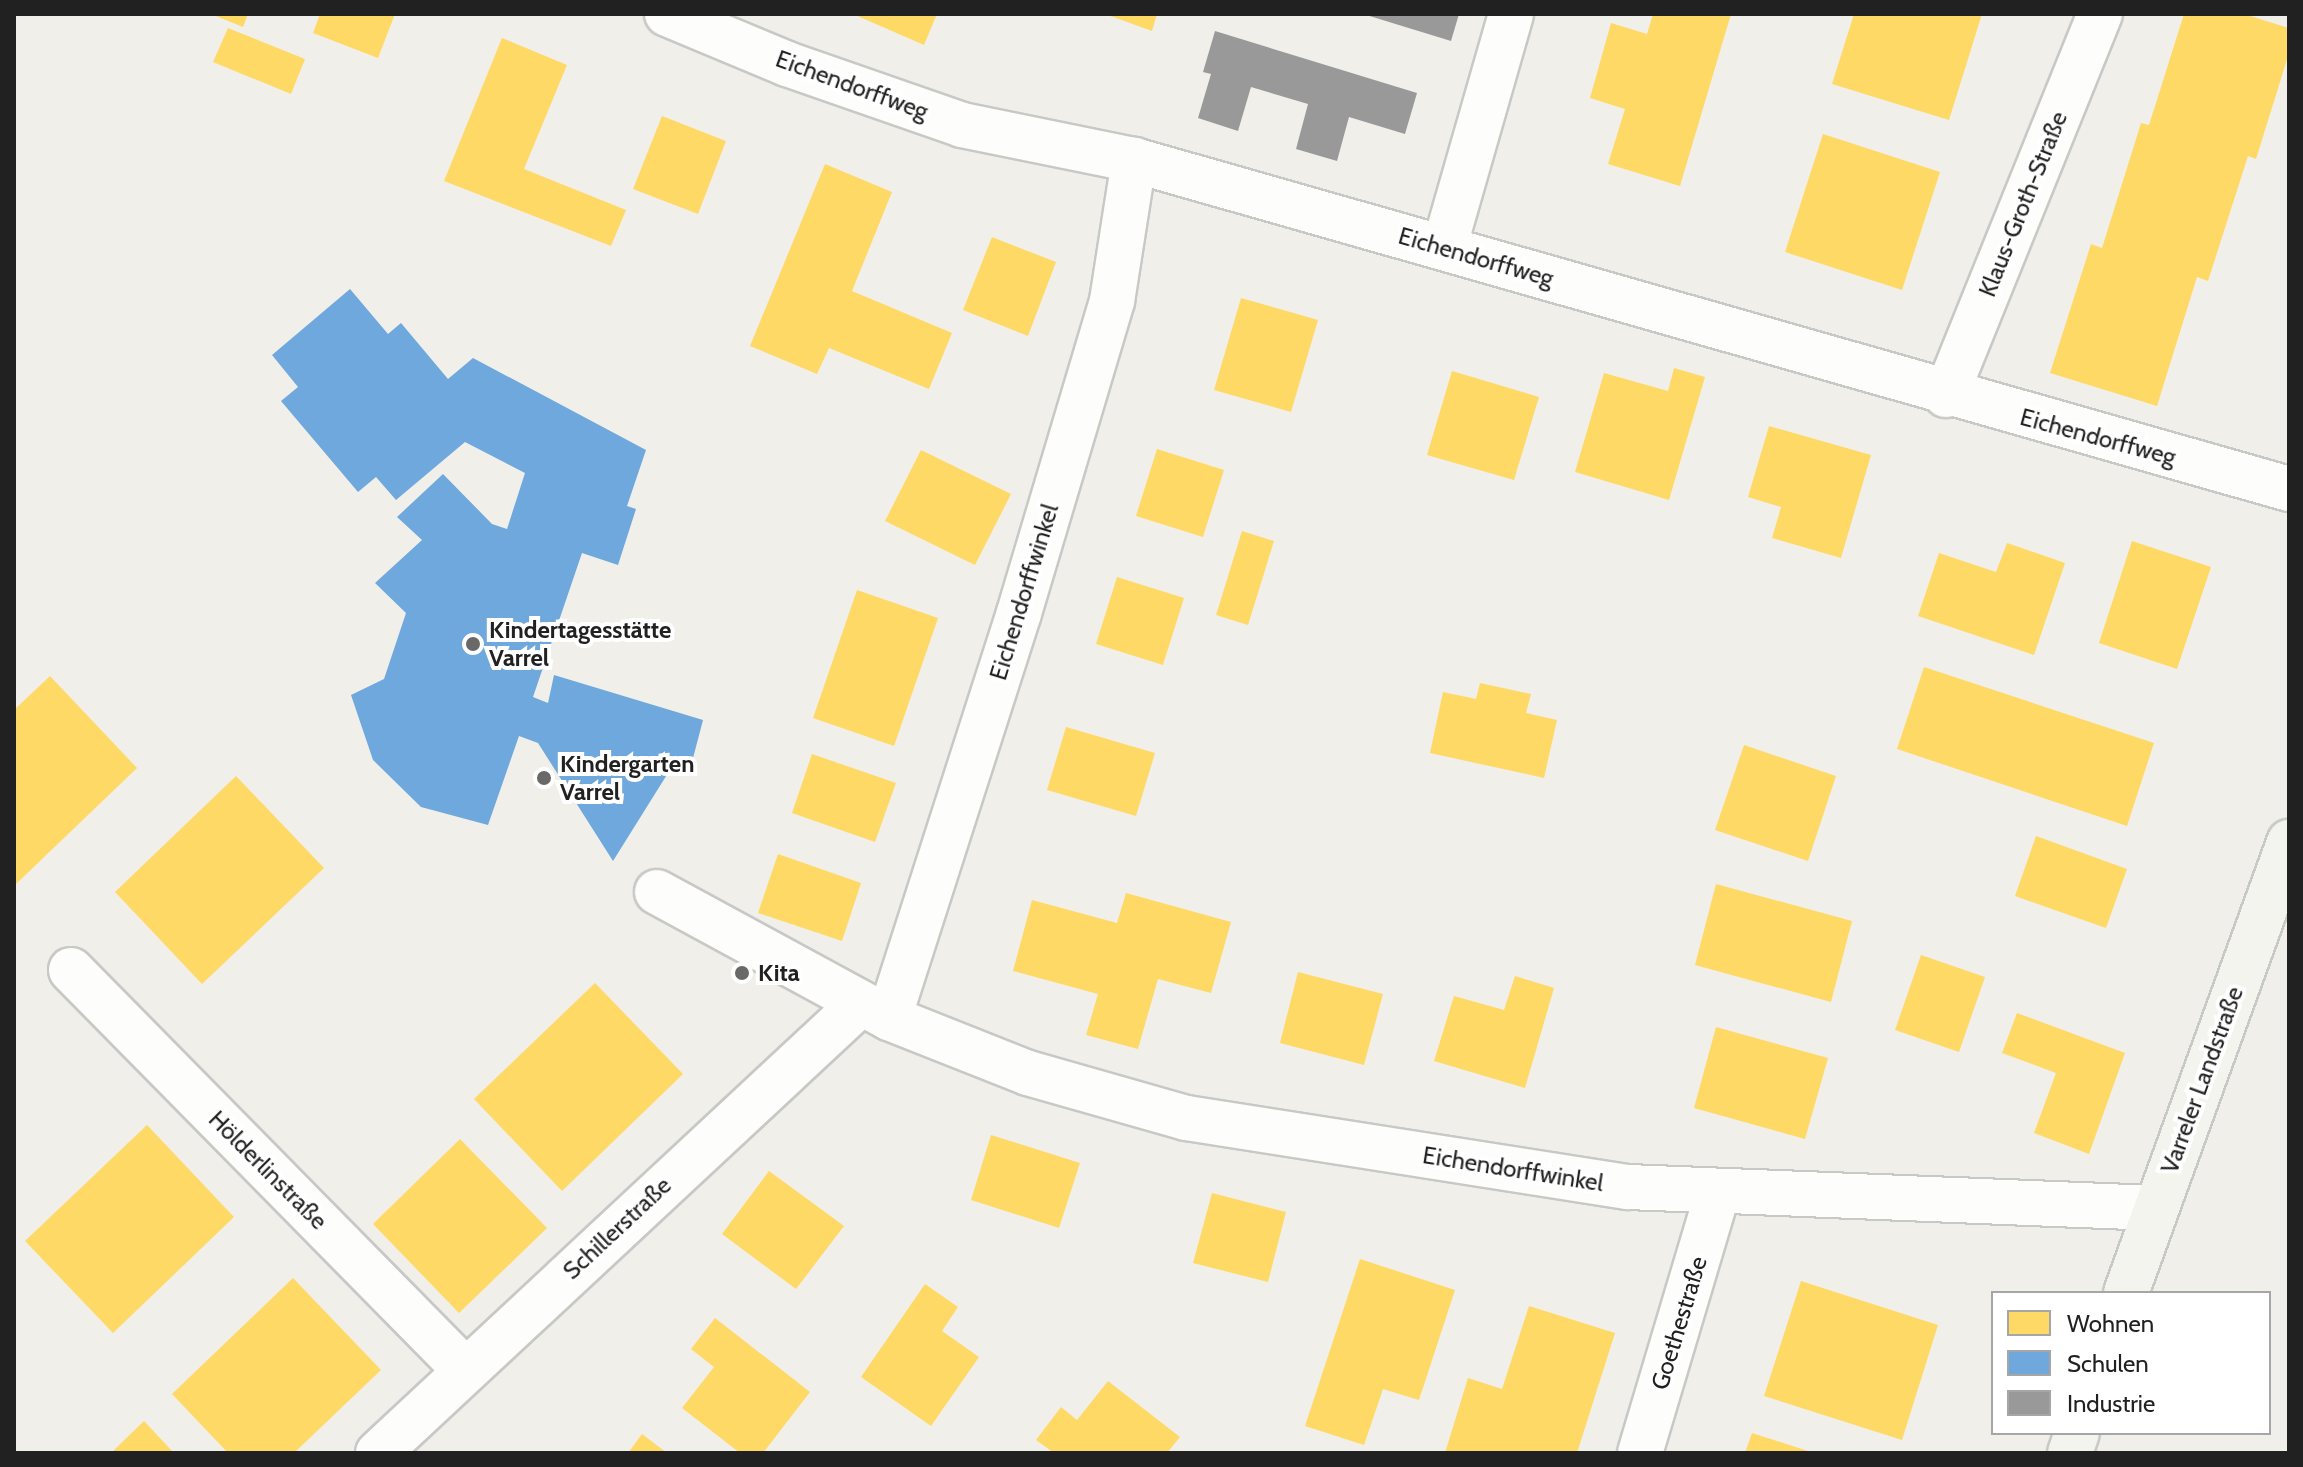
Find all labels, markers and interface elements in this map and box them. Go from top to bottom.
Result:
street label: Eichendorffweg [772,44,932,126]
street label: Klaus-Groth-Straße [1973,107,2073,301]
street label: Eichendorffweg [1395,221,1557,293]
street label: Eichendorffweg [2017,402,2179,472]
street label: Eichendorffwinkel [984,500,1064,684]
place label: Kindertagesstätte Varrel [489,616,671,672]
marker: Kindertagesstätte Varrel [464,635,482,653]
place label: Kindergarten Varrel [560,750,694,806]
marker: Kindergarten Varrel [535,769,553,787]
place label: Kita [758,959,800,987]
marker: Kita [733,964,751,982]
street label: Varreler Landstraße [2155,983,2249,1177]
street label: Hölderlinstraße [203,1105,333,1235]
street label: Eichendorffwinkel [1421,1140,1605,1198]
street label: Schillerstraße [557,1171,677,1285]
street label: Goethestraße [1645,1253,1713,1393]
legend [1991,1291,2271,1435]
text: Wohnen [2067,1309,2154,1338]
text: Schulen [2067,1349,2149,1378]
text: Industrie [2067,1389,2155,1418]

